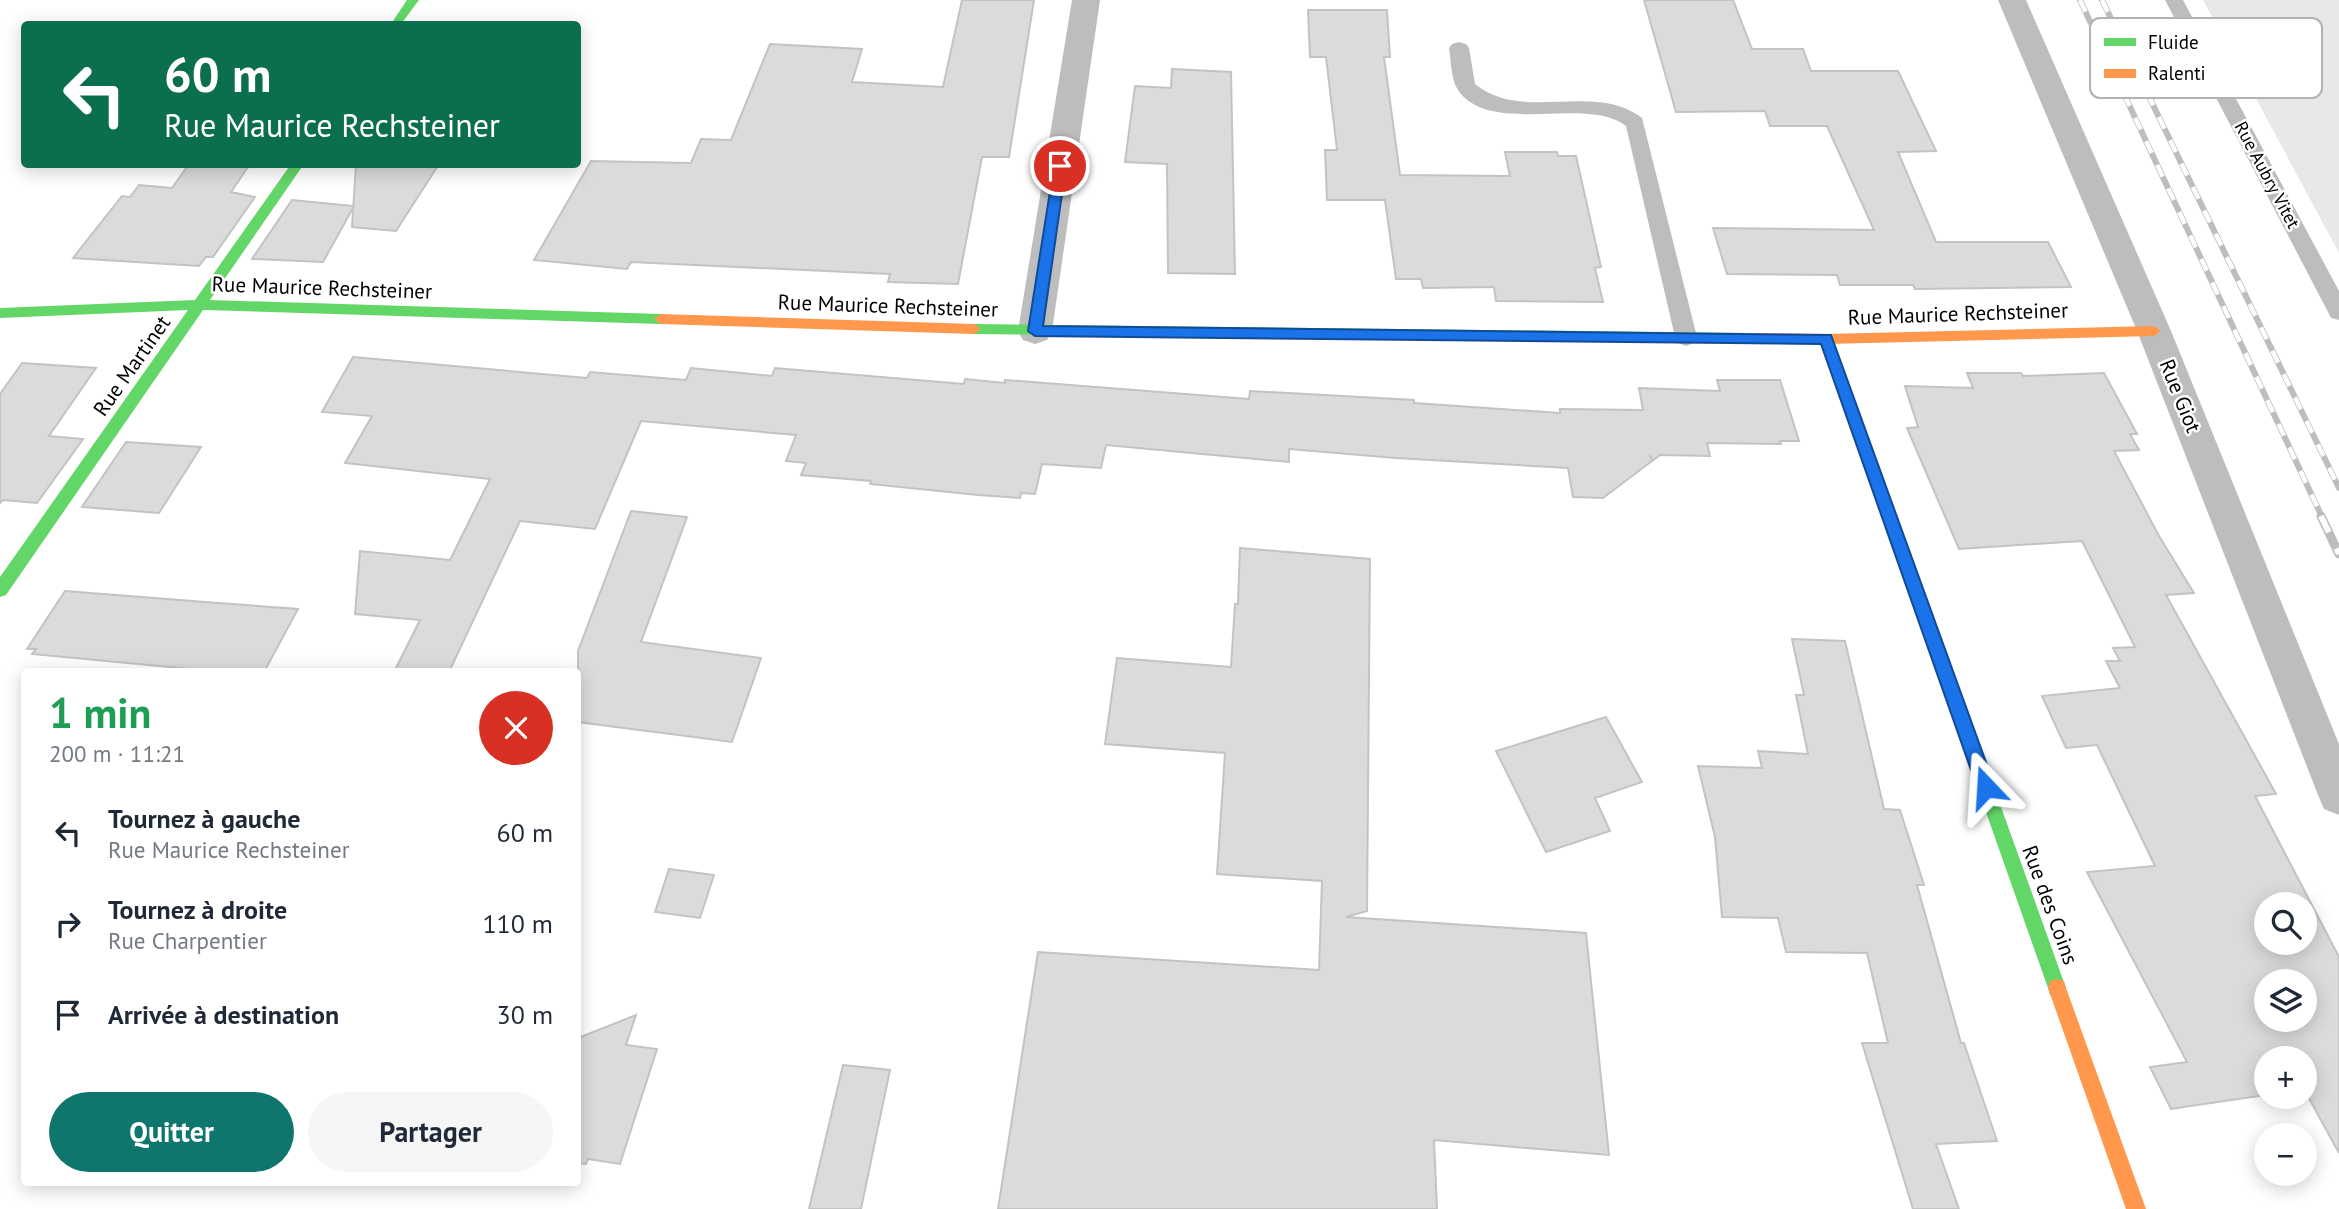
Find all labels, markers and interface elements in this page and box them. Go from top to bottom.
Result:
legend [2090,18,2322,98]
text: Fluide [2148,30,2199,54]
text: 60 m [164,42,271,106]
icon: left [49,49,140,140]
text: Ralenti [2148,61,2206,85]
text: Rue Maurice Rechsteiner [164,104,500,146]
street label: Rue Aubry Vitet [2230,117,2305,232]
pin [1030,136,1090,196]
icon: arrive [1041,147,1079,185]
street label: Rue Maurice Rechsteiner [211,270,433,305]
street label: Rue Maurice Rechsteiner [777,288,999,323]
street label: Rue Maurice Rechsteiner [1847,296,2069,331]
street label: Rue Martinet [87,310,176,421]
street label: Rue Giot [2154,355,2207,436]
text: 1 min [49,685,151,740]
button: close [479,691,553,765]
text: 200 m · 11:21 [49,739,185,768]
position arrow [1949,750,2023,824]
text: Tournez à gauche [108,802,300,835]
icon: left [49,814,87,852]
text: 60 m [497,816,553,849]
text: Rue Maurice Rechsteiner [108,835,349,864]
street label: Rue des Coins [2016,842,2084,968]
map controls [2254,892,2317,1186]
button: search [2254,892,2317,955]
text: Tournez à droite [108,893,287,926]
icon: right [49,905,87,943]
text: 110 m [482,907,553,940]
text: Rue Charpentier [108,926,267,955]
button: layers [2254,969,2317,1032]
icon: arrive [49,996,87,1034]
text: Arrivée à destination [108,998,339,1031]
text: 30 m [497,998,553,1031]
button: + [2254,1046,2317,1109]
button: Quitter [49,1092,294,1172]
button: Partager [308,1092,553,1172]
button: − [2254,1123,2317,1186]

